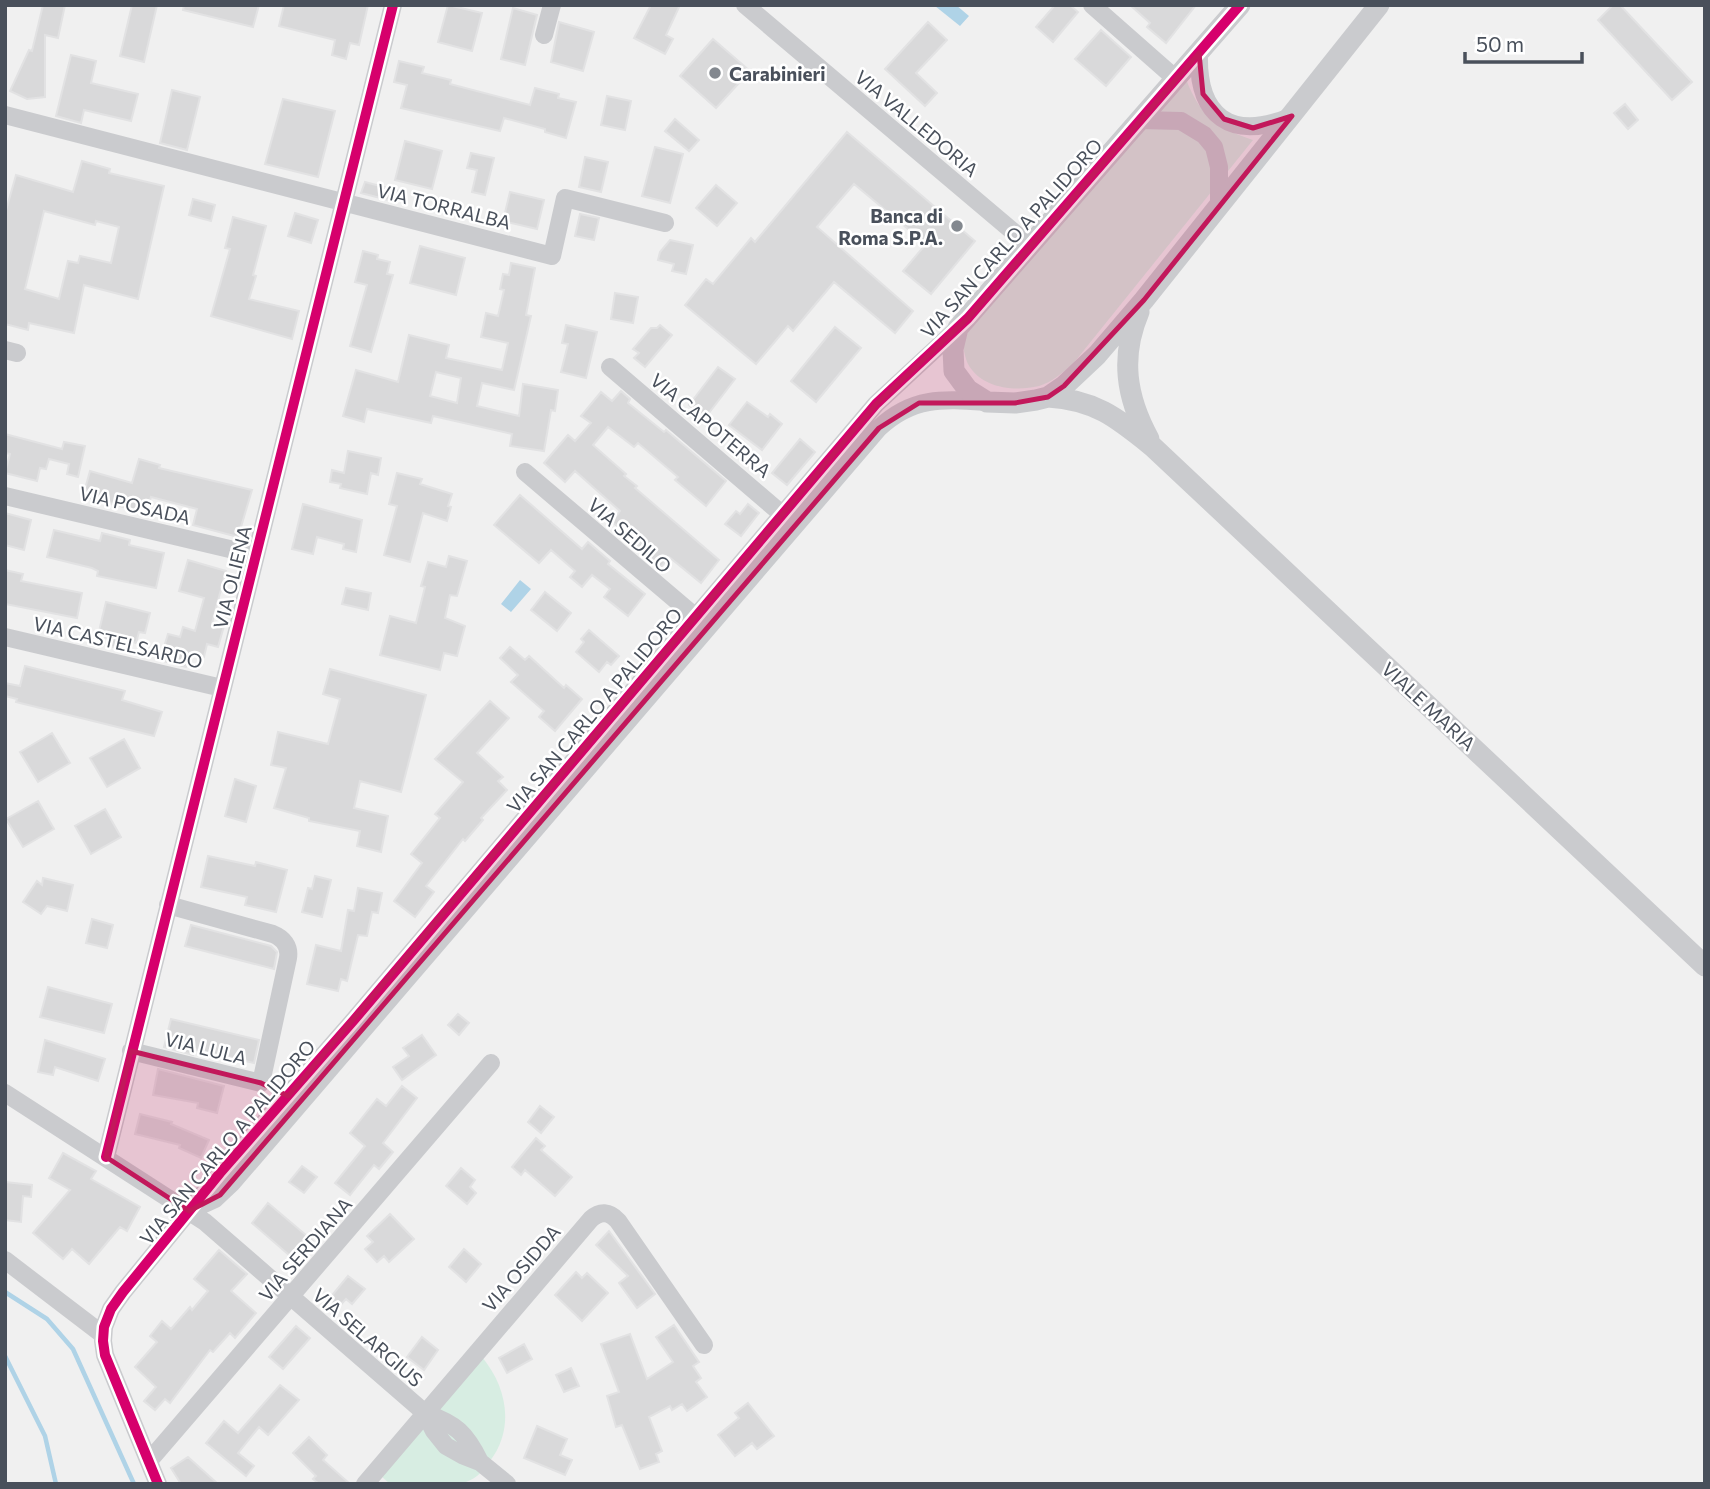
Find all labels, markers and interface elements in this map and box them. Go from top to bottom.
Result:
scale bar [1465,21,1582,65]
text: 50 m [1476,31,1524,56]
place label: Carabinieri [729,62,826,85]
marker: Carabinieri [707,65,723,81]
street label: VIA VALLEDORIA [851,65,983,181]
street label: VIA SAN CARLO A PALIDORO [915,134,1107,342]
street label: VIA TORRALBA [375,178,513,234]
place label: Banca di Roma S.P.A. [838,204,943,249]
marker: Banca di Roma S.P.A. [949,218,965,234]
street label: VIA CAPOTERRA [646,368,776,482]
street label: VIA POSADA [77,481,193,529]
street label: VIA SEDILO [584,493,676,577]
street label: VIA OLIENA [208,523,256,631]
street label: VIA SAN CARLO A PALIDORO [502,603,686,817]
street label: VIA CASTELSARDO [31,611,205,673]
street label: VIALE MARIA [1377,657,1481,755]
street label: VIA LULA [163,1027,249,1069]
street label: VIA SAN CARLO A PALIDORO [135,1035,319,1249]
street label: VIA SERDIANA [254,1192,356,1306]
street label: VIA OSIDDA [477,1220,565,1316]
street label: VIA SELARGIUS [308,1283,428,1391]

